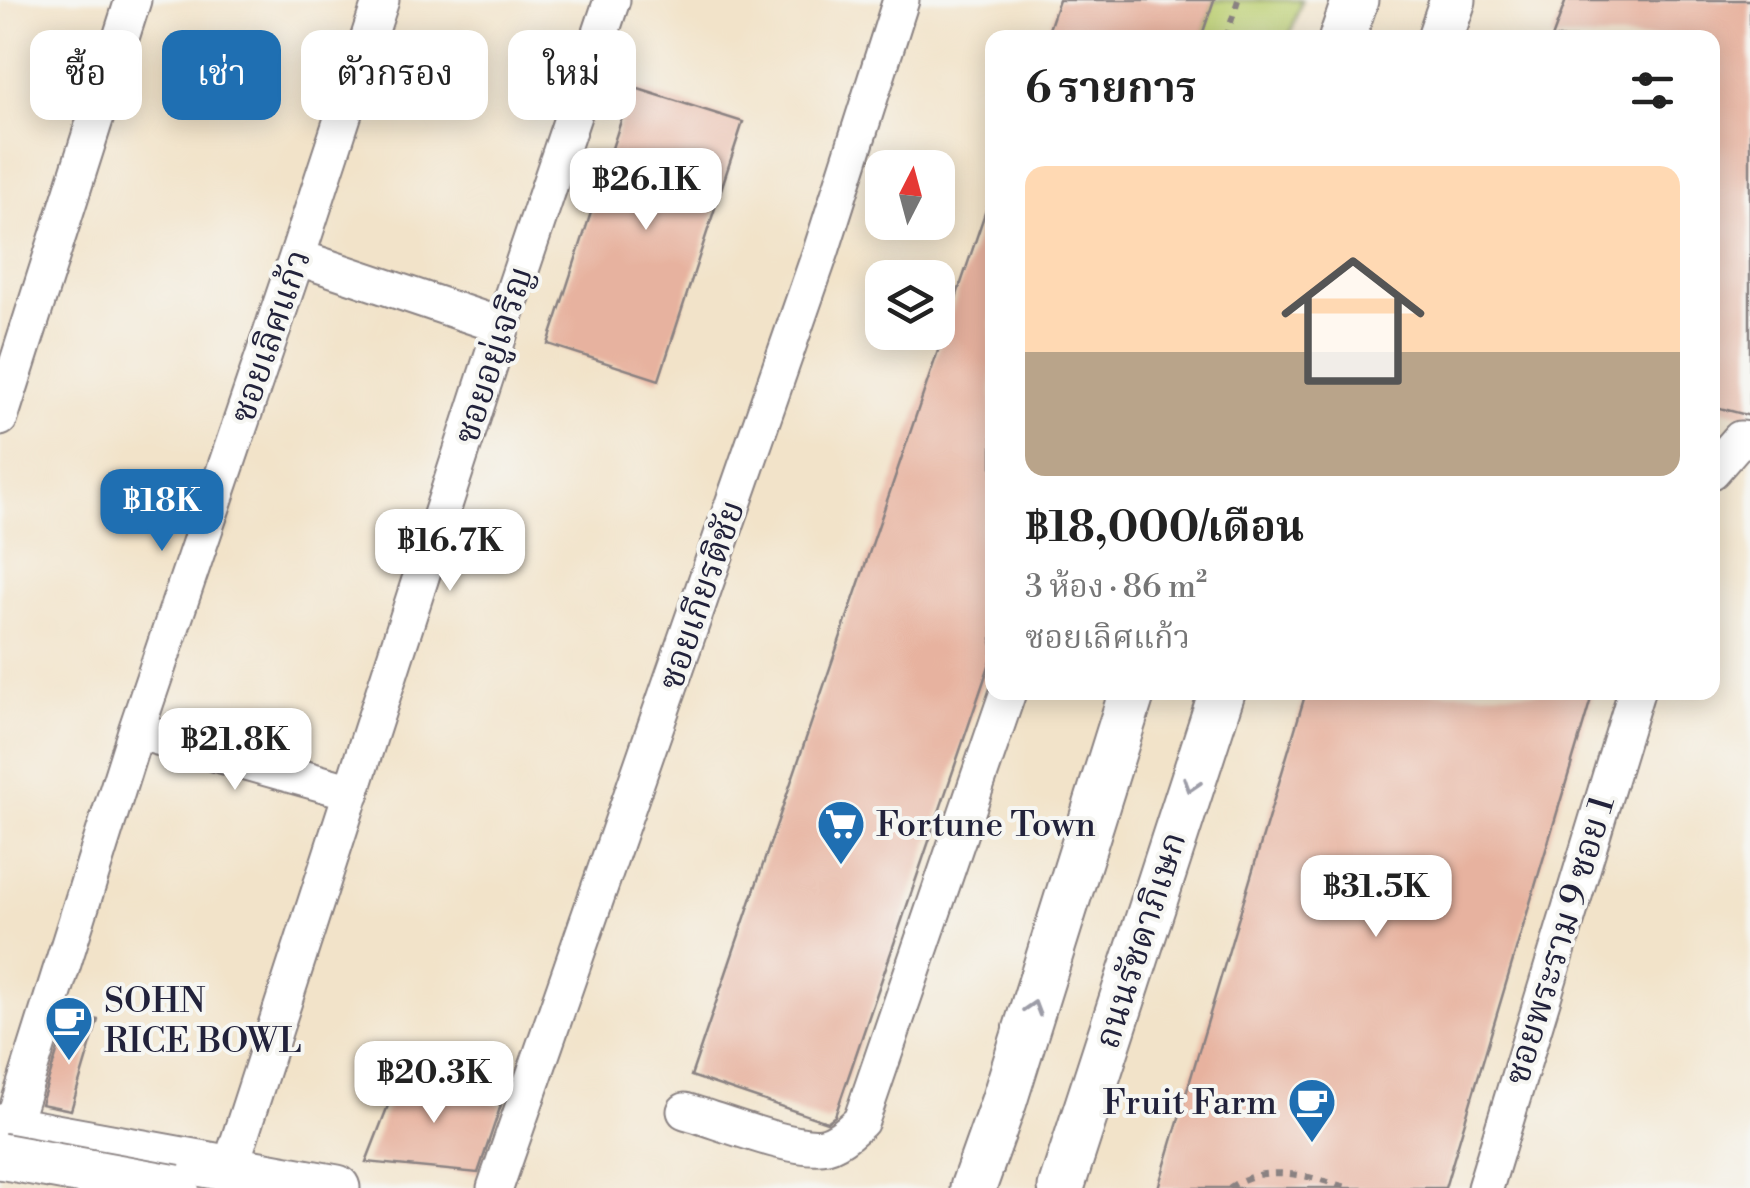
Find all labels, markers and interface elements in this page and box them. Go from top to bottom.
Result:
chip: ซื้อ [30,30,142,120]
chip: เช่า [162,30,281,120]
chip: ตัวกรอง [301,30,488,120]
chip: ใหม่ [508,30,636,120]
text: 6 รายการ [1025,63,1197,116]
icon: filters [1625,63,1680,118]
pin: ฿26.1K [565,148,727,233]
north arrow [865,150,955,240]
map controls [865,150,955,350]
text: ฿26.1K [592,160,700,200]
icon: home [1263,231,1443,411]
street label: ซอยเลิศแก้ว [222,244,321,429]
button: layers [865,260,955,350]
street label: ซอยอยู่เจริญ [446,261,543,449]
pin: ฿18K [103,469,221,554]
text: ฿18K [122,481,202,521]
street label: ซอยเกียรติชัย [650,495,755,696]
text: ฿18,000/เดือน [1025,502,1304,555]
pin: ฿16.7K [369,509,531,594]
text: ฿16.7K [397,521,503,561]
text: 3 ห้อง · 86 m² [1025,567,1207,607]
text: ซอยเลิศแก้ว [1025,618,1190,658]
pin: ฿21.8K [154,708,316,793]
text: ฿21.8K [181,720,290,760]
one-way arrow [1183,776,1203,793]
street label: ซอยพระราม 9 ซอย 1 [1496,791,1625,1090]
supermarket icon: Fortune Town [815,798,867,866]
place label: Fortune Town [876,804,1096,847]
street label: ถนนรัชดาภิเษก [1086,827,1197,1054]
pin: ฿31.5K [1295,855,1457,940]
text: ฿31.5K [1323,867,1429,907]
place label: SOHN RICE BOWL [104,980,302,1063]
cafe icon: SOHN RICE BOWL [43,994,95,1062]
one-way arrow [1021,1001,1042,1018]
pin: ฿20.3K [353,1041,515,1126]
text: ฿20.3K [376,1053,492,1093]
cafe icon: Fruit Farm [1286,1076,1338,1144]
place label: Fruit Farm [1103,1082,1277,1125]

